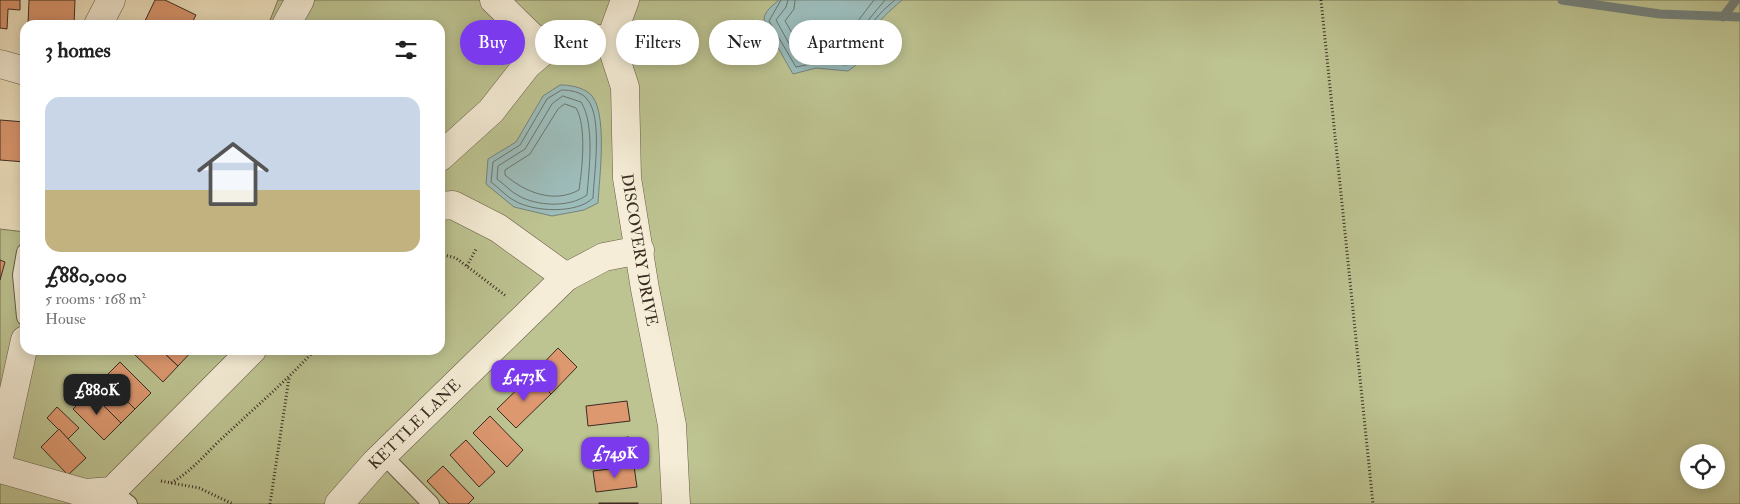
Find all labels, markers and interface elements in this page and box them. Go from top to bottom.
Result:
chip: Buy [460,20,525,65]
chip: Rent [535,20,606,65]
chip: Filters [616,20,699,65]
chip: New [709,20,779,65]
chip: Apartment [789,20,902,65]
icon: filters [392,36,420,64]
text: 3 homes [45,37,111,64]
icon: home [188,129,278,219]
street label: DISCOVERY DRIVE [616,172,662,328]
text: £880,000 [45,262,127,289]
text: 5 rooms · 168 m² [45,289,146,309]
text: House [45,309,86,329]
pin: £473K [489,360,559,402]
text: £473K [502,366,546,386]
pin: £880K [62,374,132,416]
street label: KETTLE LANE [364,375,465,474]
text: £880K [74,380,120,400]
pin: £749K [580,436,650,479]
text: £749K [592,443,638,463]
map controls [1680,444,1725,489]
button: locate [1680,444,1725,489]

